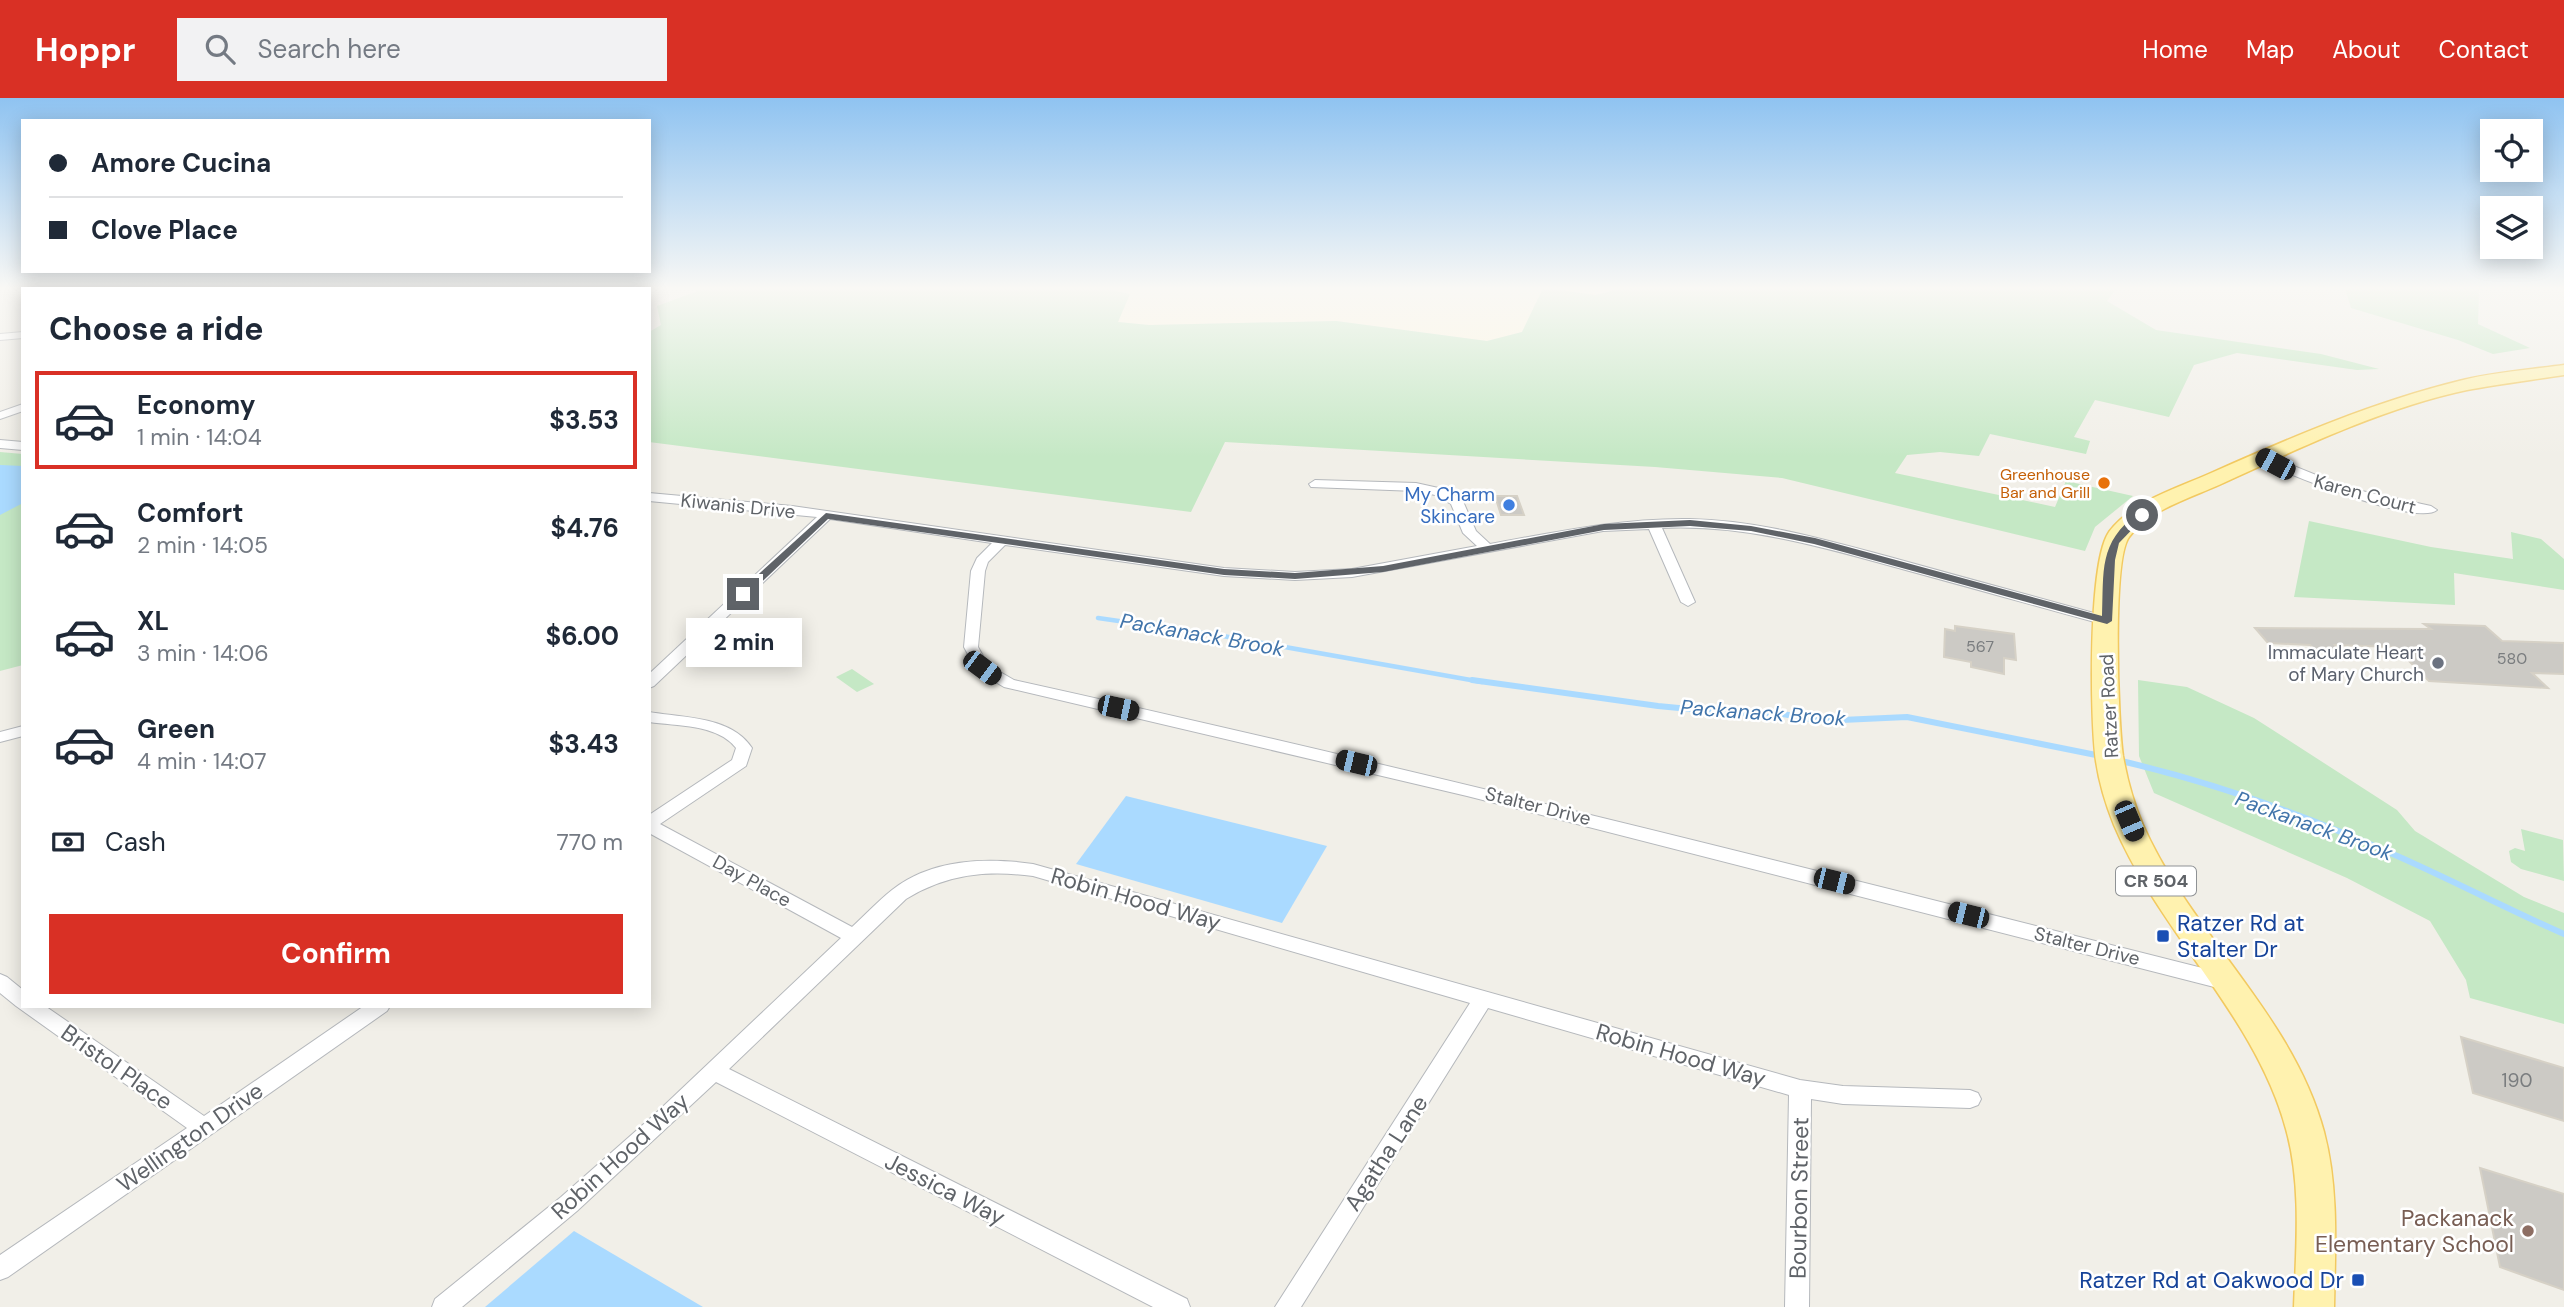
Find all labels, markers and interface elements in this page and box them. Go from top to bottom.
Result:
search box [177,18,667,81]
text: Hoppr [35,28,135,71]
icon: search [201,30,239,68]
text: Search here [257,32,401,66]
text: Home [2142,34,2208,65]
text: Map [2246,34,2294,65]
text: About [2332,34,2401,65]
text: Contact [2439,34,2529,65]
map controls [2480,119,2543,259]
button: locate [2480,119,2543,182]
text: Amore Cucina [91,146,271,180]
button: layers [2480,196,2543,259]
text: Clove Place [91,213,238,247]
text: Choose a ride [49,308,264,350]
text: Economy [137,388,255,422]
icon: car [53,389,116,452]
text: $3.53 [549,403,619,437]
text: 1 min · 14:04 [137,422,262,452]
car [2252,445,2299,483]
place label: Greenhouse Bar and Grill [2000,464,2090,503]
street label: Karen Court [2311,468,2419,520]
marker: Greenhouse Bar and Grill [2096,475,2112,491]
place label: My Charm Skincare [1405,482,1495,529]
street label: Kiwanis Drive [679,488,797,524]
text: Comfort [137,496,243,530]
icon: car [53,497,116,560]
marker: My Charm Skincare [1501,497,1517,513]
route start [2126,499,2158,531]
text: $4.76 [550,511,619,545]
text: 2 min · 14:05 [137,530,268,560]
route end [727,578,759,610]
text: XL [137,604,169,638]
icon: car [53,605,116,668]
water label: Packanack Brook [1118,607,1286,663]
callout: 2 min [685,618,801,668]
text: $6.00 [546,619,619,653]
text: 2 min [714,627,774,657]
house number: 567 [1966,636,1994,657]
text: 3 min · 14:06 [137,638,269,668]
place label: Immaculate Heart of Mary Church [2268,640,2424,687]
car [959,647,1006,689]
house number: 580 [2497,648,2527,669]
street label: Ratzer Road [2094,653,2124,759]
marker: Immaculate Heart of Mary Church [2430,655,2446,671]
car [1096,693,1141,723]
water label: Packanack Brook [1679,693,1847,733]
text: Green [137,712,215,746]
icon: car [53,713,116,776]
text: $3.43 [548,727,619,761]
text: 4 min · 14:07 [137,746,267,776]
car [1334,748,1379,778]
street label: Stalter Drive [1483,781,1593,831]
water label: Packanack Brook [2231,784,2397,868]
car [2112,798,2147,844]
icon: cash [49,823,87,861]
text: Cash [105,825,166,859]
text: 770 m [556,827,623,857]
street label: Day Place [708,849,796,913]
street label: Robin Hood Way [1048,860,1225,938]
car [1812,866,1857,896]
road number: CR 504 [2116,866,2196,896]
car [1946,900,1991,930]
place label: Ratzer Rd at Stalter Dr [2177,908,2305,964]
button: Confirm [49,914,623,994]
street label: Stalter Drive [2032,921,2142,971]
marker: Ratzer Rd at Stalter Dr [2155,928,2171,944]
street label: Robin Hood Way [1593,1016,1770,1094]
street label: Bristol Place [55,1018,179,1116]
house number: 190 [2502,1068,2532,1093]
street label: Wellington Drive [111,1075,269,1199]
street label: Robin Hood Way [545,1086,695,1226]
street label: Agatha Lane [1337,1089,1435,1217]
street label: Bourbon Street [1783,1117,1815,1279]
street label: Jessica Way [880,1146,1010,1232]
place label: Packanack Elementary School [2315,1203,2514,1259]
marker: Packanack Elementary School [2520,1223,2536,1239]
place label: Ratzer Rd at Oakwood Dr [2079,1265,2344,1295]
marker: Ratzer Rd at Oakwood Dr [2350,1272,2366,1288]

